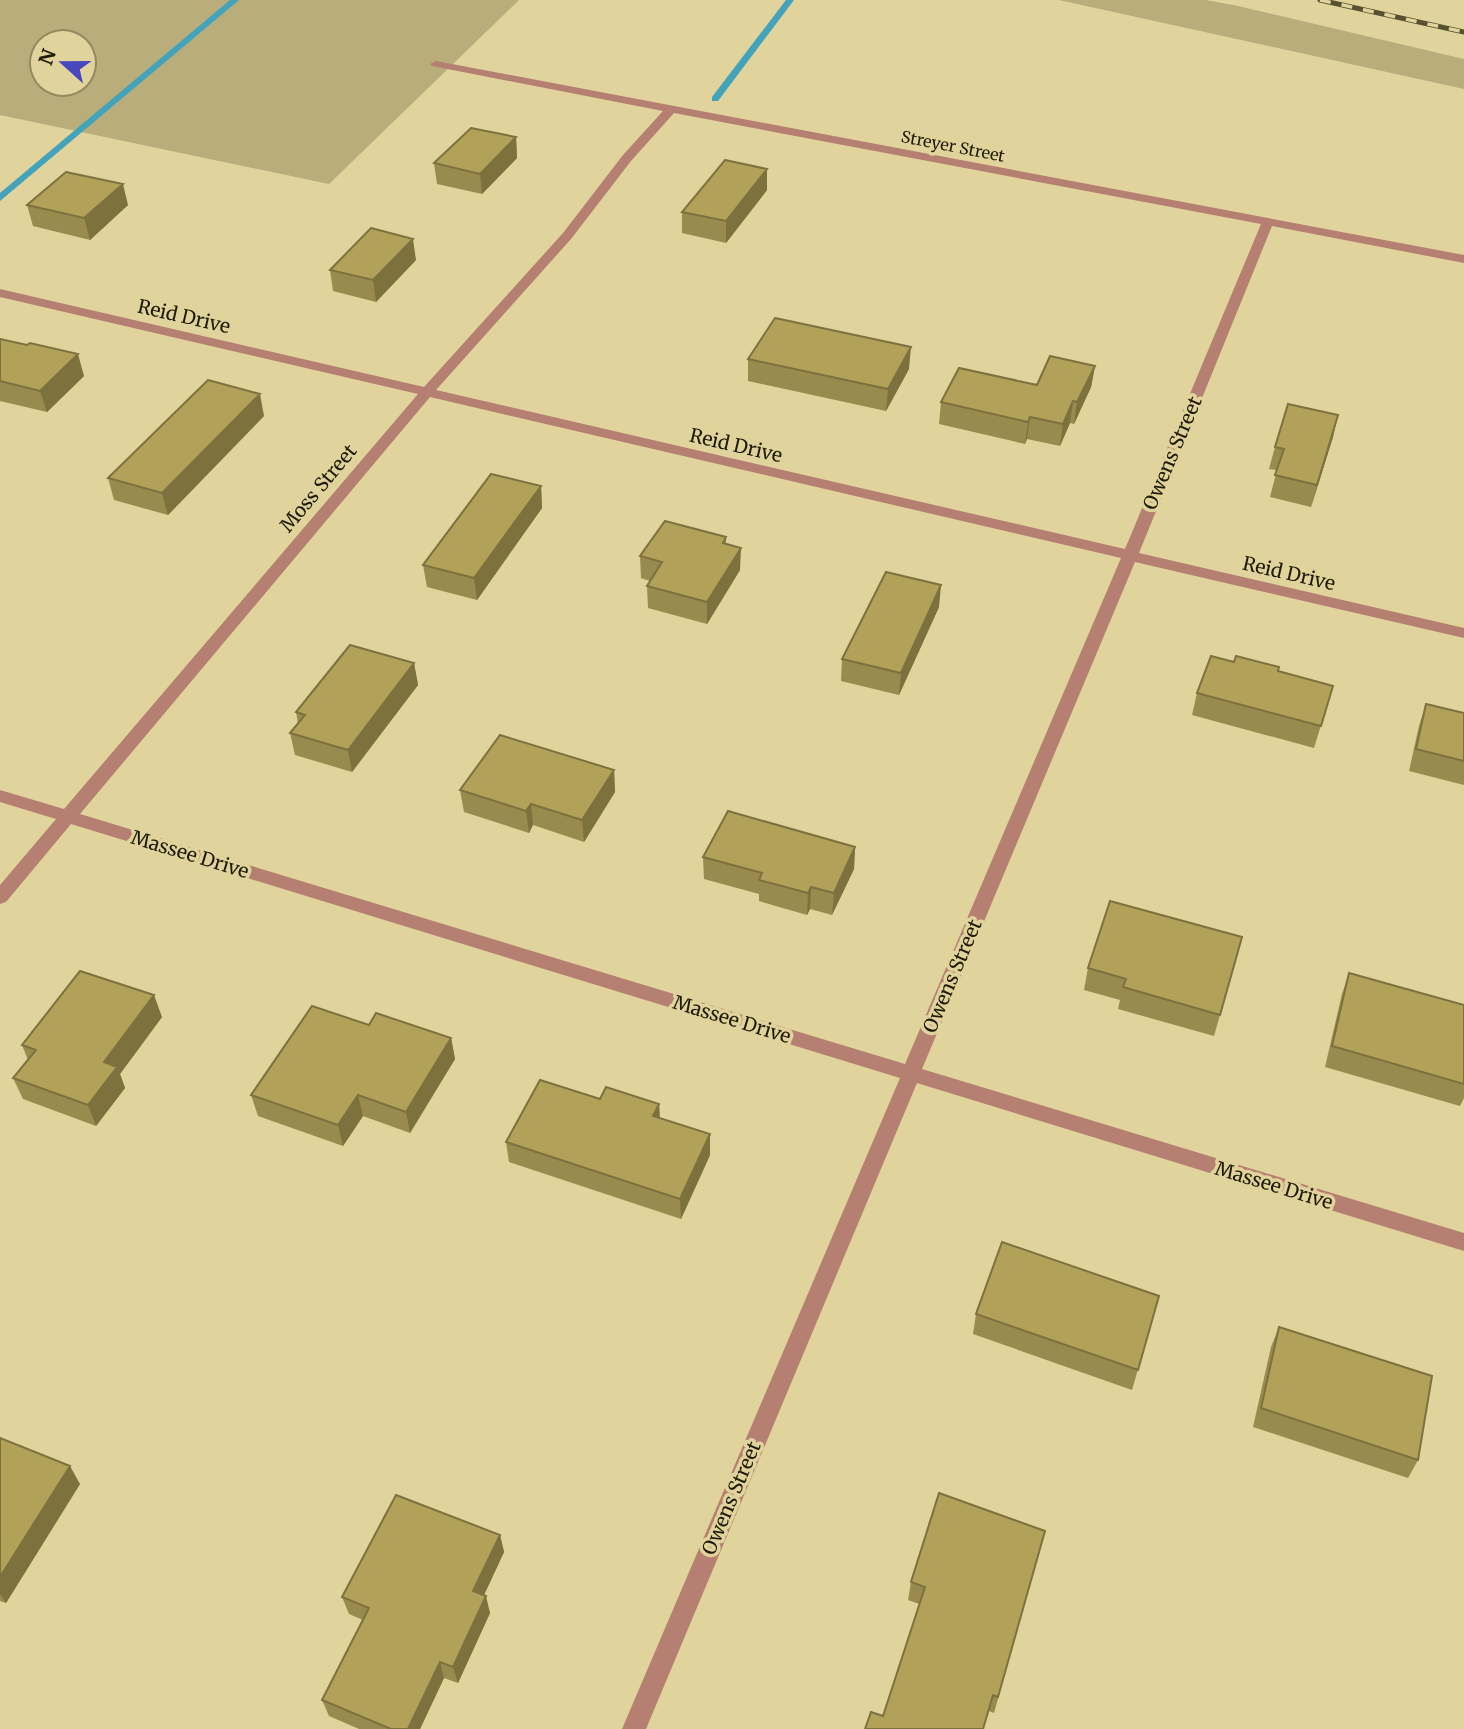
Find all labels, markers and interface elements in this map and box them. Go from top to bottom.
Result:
north arrow [28,28,98,98]
text: N [33,46,61,68]
street label: Streyer Street [899,126,1007,166]
street label: Reid Drive [135,294,233,338]
street label: Owens Street [1137,392,1207,513]
street label: Reid Drive [687,423,785,467]
street label: Moss Street [274,439,362,537]
street label: Reid Drive [1240,551,1338,595]
street label: Massee Drive [128,825,252,883]
street label: Owens Street [917,915,987,1036]
street label: Massee Drive [670,990,794,1048]
street label: Massee Drive [1212,1156,1336,1214]
street label: Owens Street [696,1437,766,1558]

